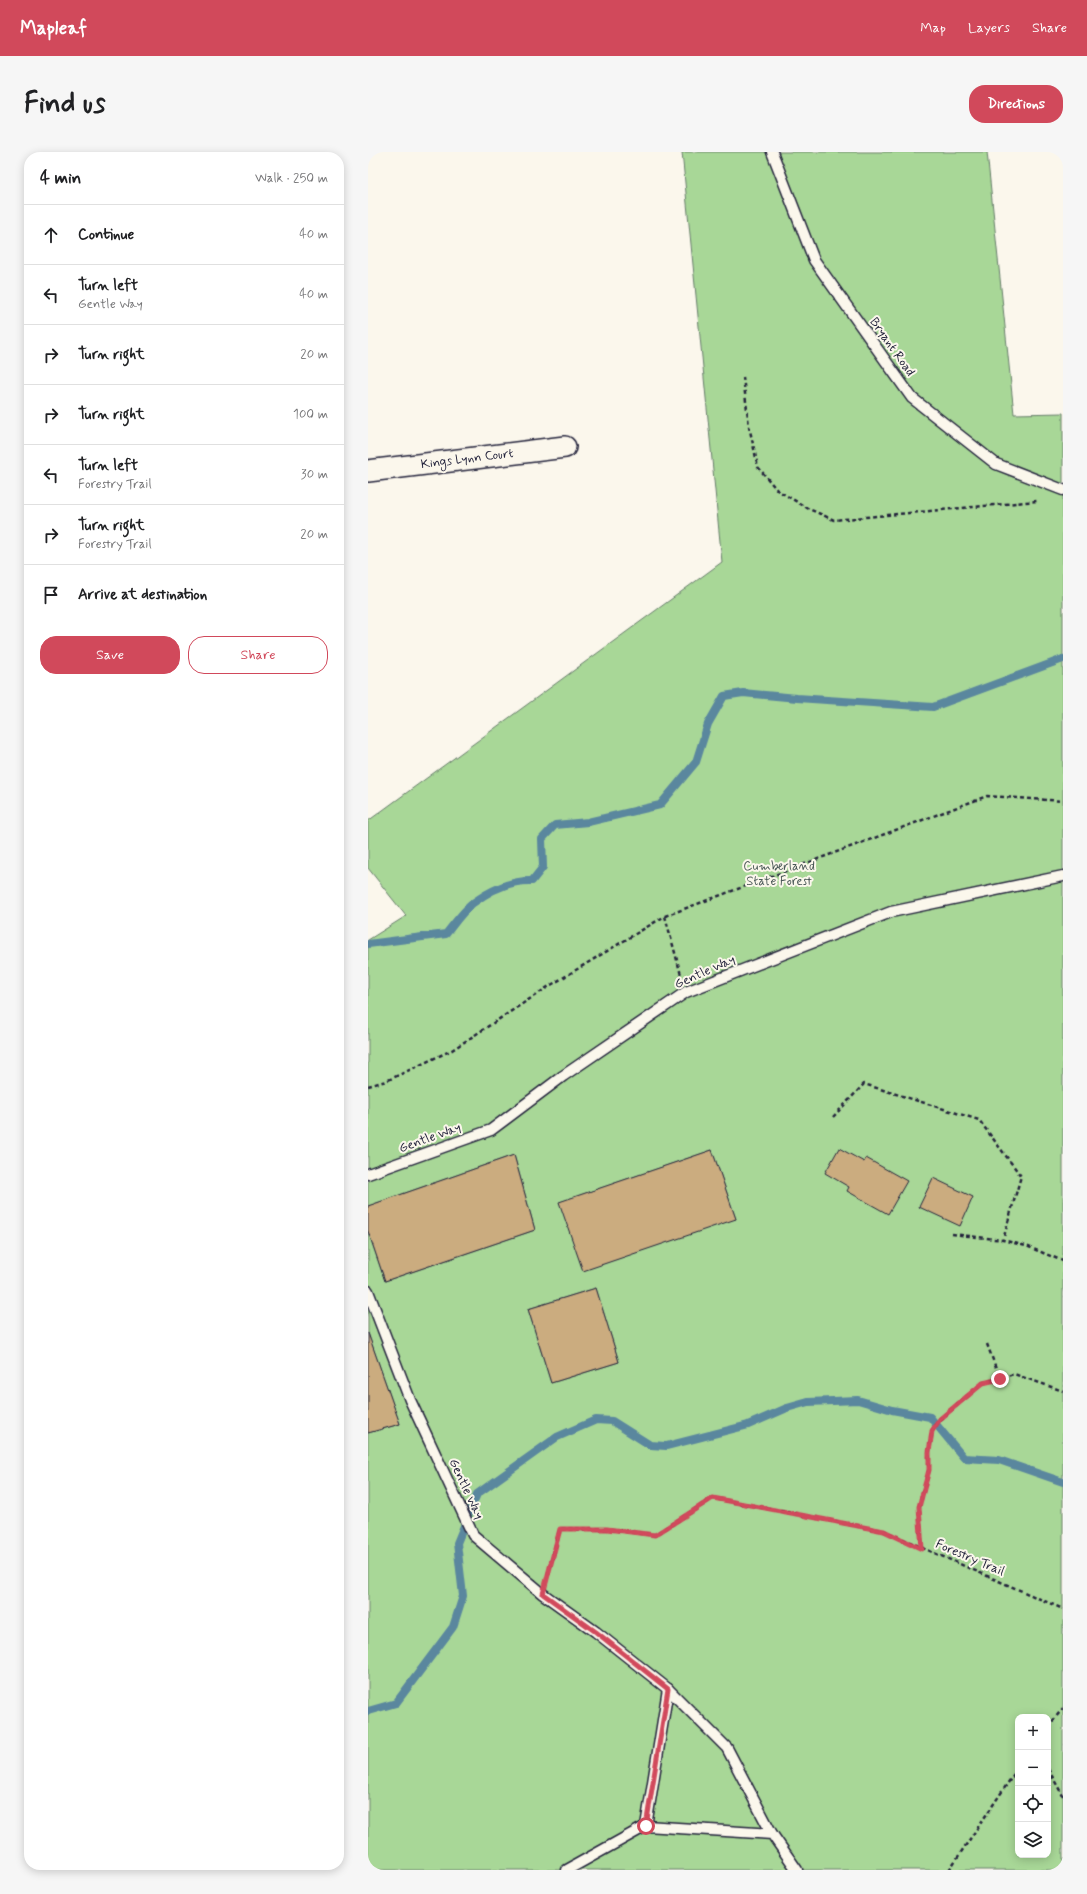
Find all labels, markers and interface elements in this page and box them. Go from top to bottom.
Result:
text: Mapleaf [20,16,87,41]
text: Map [920,19,946,37]
text: Layers [968,19,1010,37]
text: Share [1032,19,1067,37]
button: Directions [969,85,1063,123]
text: Find us [24,86,105,123]
text: 4 min [40,167,81,189]
text: Walk · 250 m [255,170,328,187]
icon: ahead [40,224,62,246]
text: Continue [78,225,134,245]
text: 40 m [299,226,328,243]
text: Turn left [78,276,138,296]
icon: left [40,284,62,306]
text: 40 m [299,286,328,303]
text: Gentle Way [78,296,143,313]
street label: Bryant Road [866,314,918,380]
icon: right [40,344,62,366]
text: Turn right [78,345,145,365]
text: 20 m [300,346,328,363]
icon: right [40,404,62,426]
text: Turn right [78,405,145,425]
text: 100 m [293,406,328,423]
street label: Kings Lynn Court [420,445,515,474]
text: Turn left [78,456,138,476]
icon: left [40,464,62,486]
text: 30 m [301,466,328,483]
text: Forestry Trail [78,476,152,493]
text: Turn right [78,516,145,536]
icon: right [40,524,62,546]
text: 20 m [300,526,328,543]
text: Forestry Trail [78,536,152,553]
icon: arrive [40,584,62,606]
text: Arrive at destination [78,585,207,605]
button: Save [40,636,180,674]
button: Share [188,636,328,674]
park label: Cumberland State Forest [743,858,815,890]
street label: Gentle Way [672,951,738,993]
street label: Gentle Way [397,1119,463,1157]
route end [991,1370,1009,1388]
street label: Gentle Way [445,1456,487,1522]
street label: Forestry Trail [933,1536,1007,1580]
map controls [1015,1714,1051,1858]
button: + [1015,1714,1051,1750]
button: − [1015,1750,1051,1786]
button: locate [1015,1786,1051,1822]
route start [637,1817,655,1835]
button: layers [1015,1822,1051,1858]

